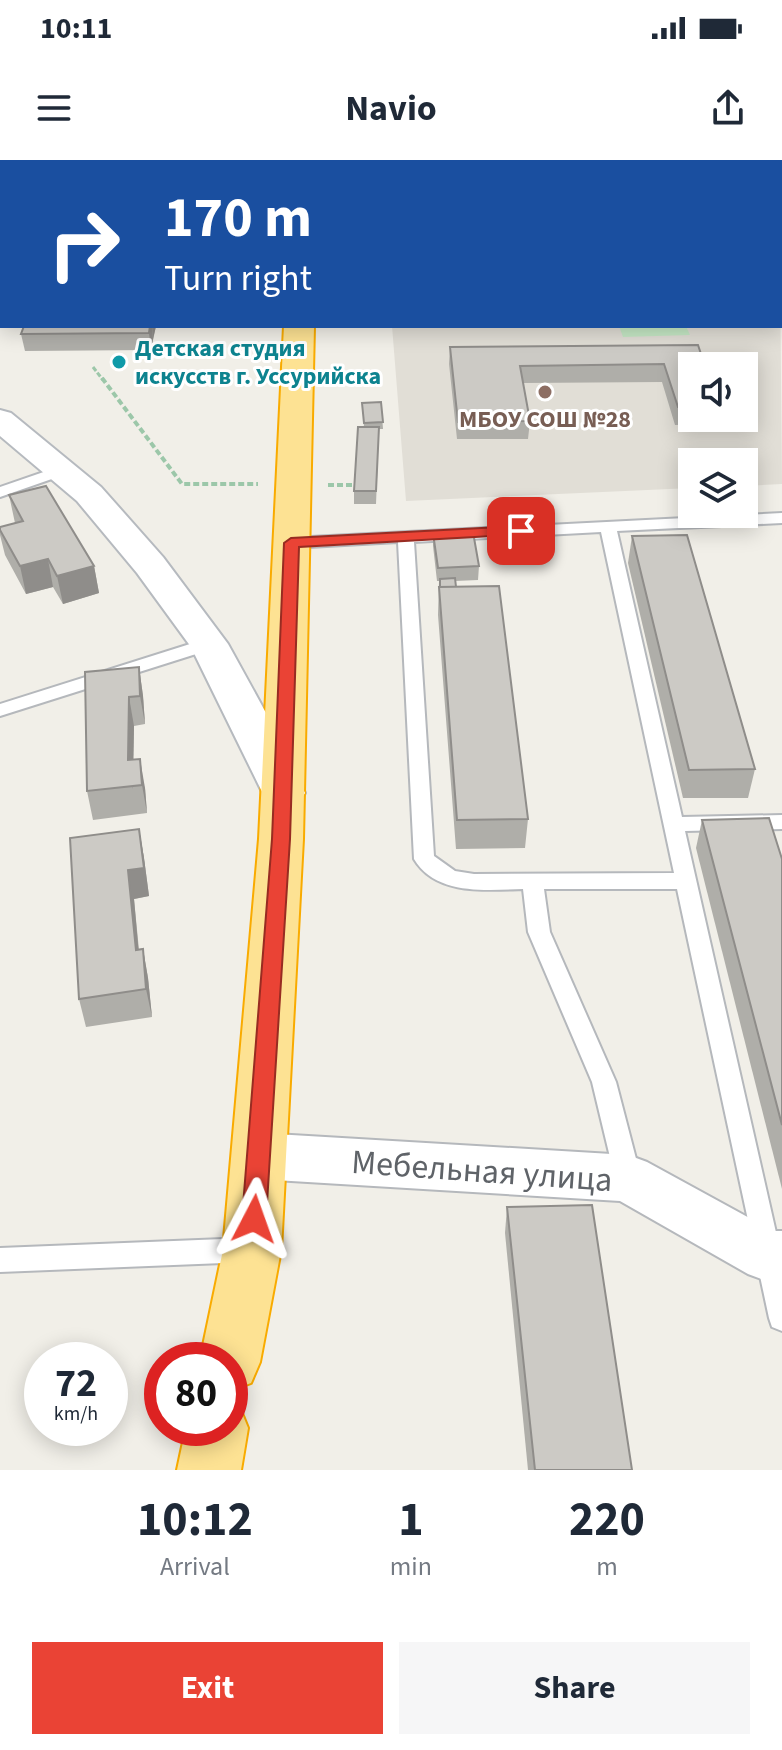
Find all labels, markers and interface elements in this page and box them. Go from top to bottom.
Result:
text: 10:11 [40,7,112,50]
text: Navio [345,83,437,134]
icon: menu [32,86,76,130]
icon: share [706,86,750,130]
text: 170 m [164,179,312,258]
icon: right [32,192,136,296]
text: Turn right [164,253,312,304]
place label: Детская студия искусств г. Уссурийска [135,331,381,394]
map controls [678,352,758,528]
button: sound [678,352,758,432]
marker: Детская студия искусств г. Уссурийска [110,353,128,371]
marker: МБОУ СОШ №28 [536,383,554,401]
place label: МБОУ СОШ №28 [459,402,631,437]
button: layers [678,448,758,528]
pin [487,497,555,565]
icon: arrive [499,509,543,553]
street label: Мебельная улица [350,1138,614,1205]
position arrow [212,1177,296,1261]
speed limit sign: 80 [144,1342,248,1446]
text: 72 [55,1355,97,1412]
text: km/h [54,1400,98,1428]
text: 10:12 [137,1486,253,1554]
text: 1 [398,1486,424,1554]
text: 220 [569,1486,645,1554]
text: Arrival [160,1548,230,1585]
text: min [390,1548,432,1585]
text: m [596,1548,618,1585]
button: Exit [32,1642,383,1734]
button: Share [399,1642,750,1734]

